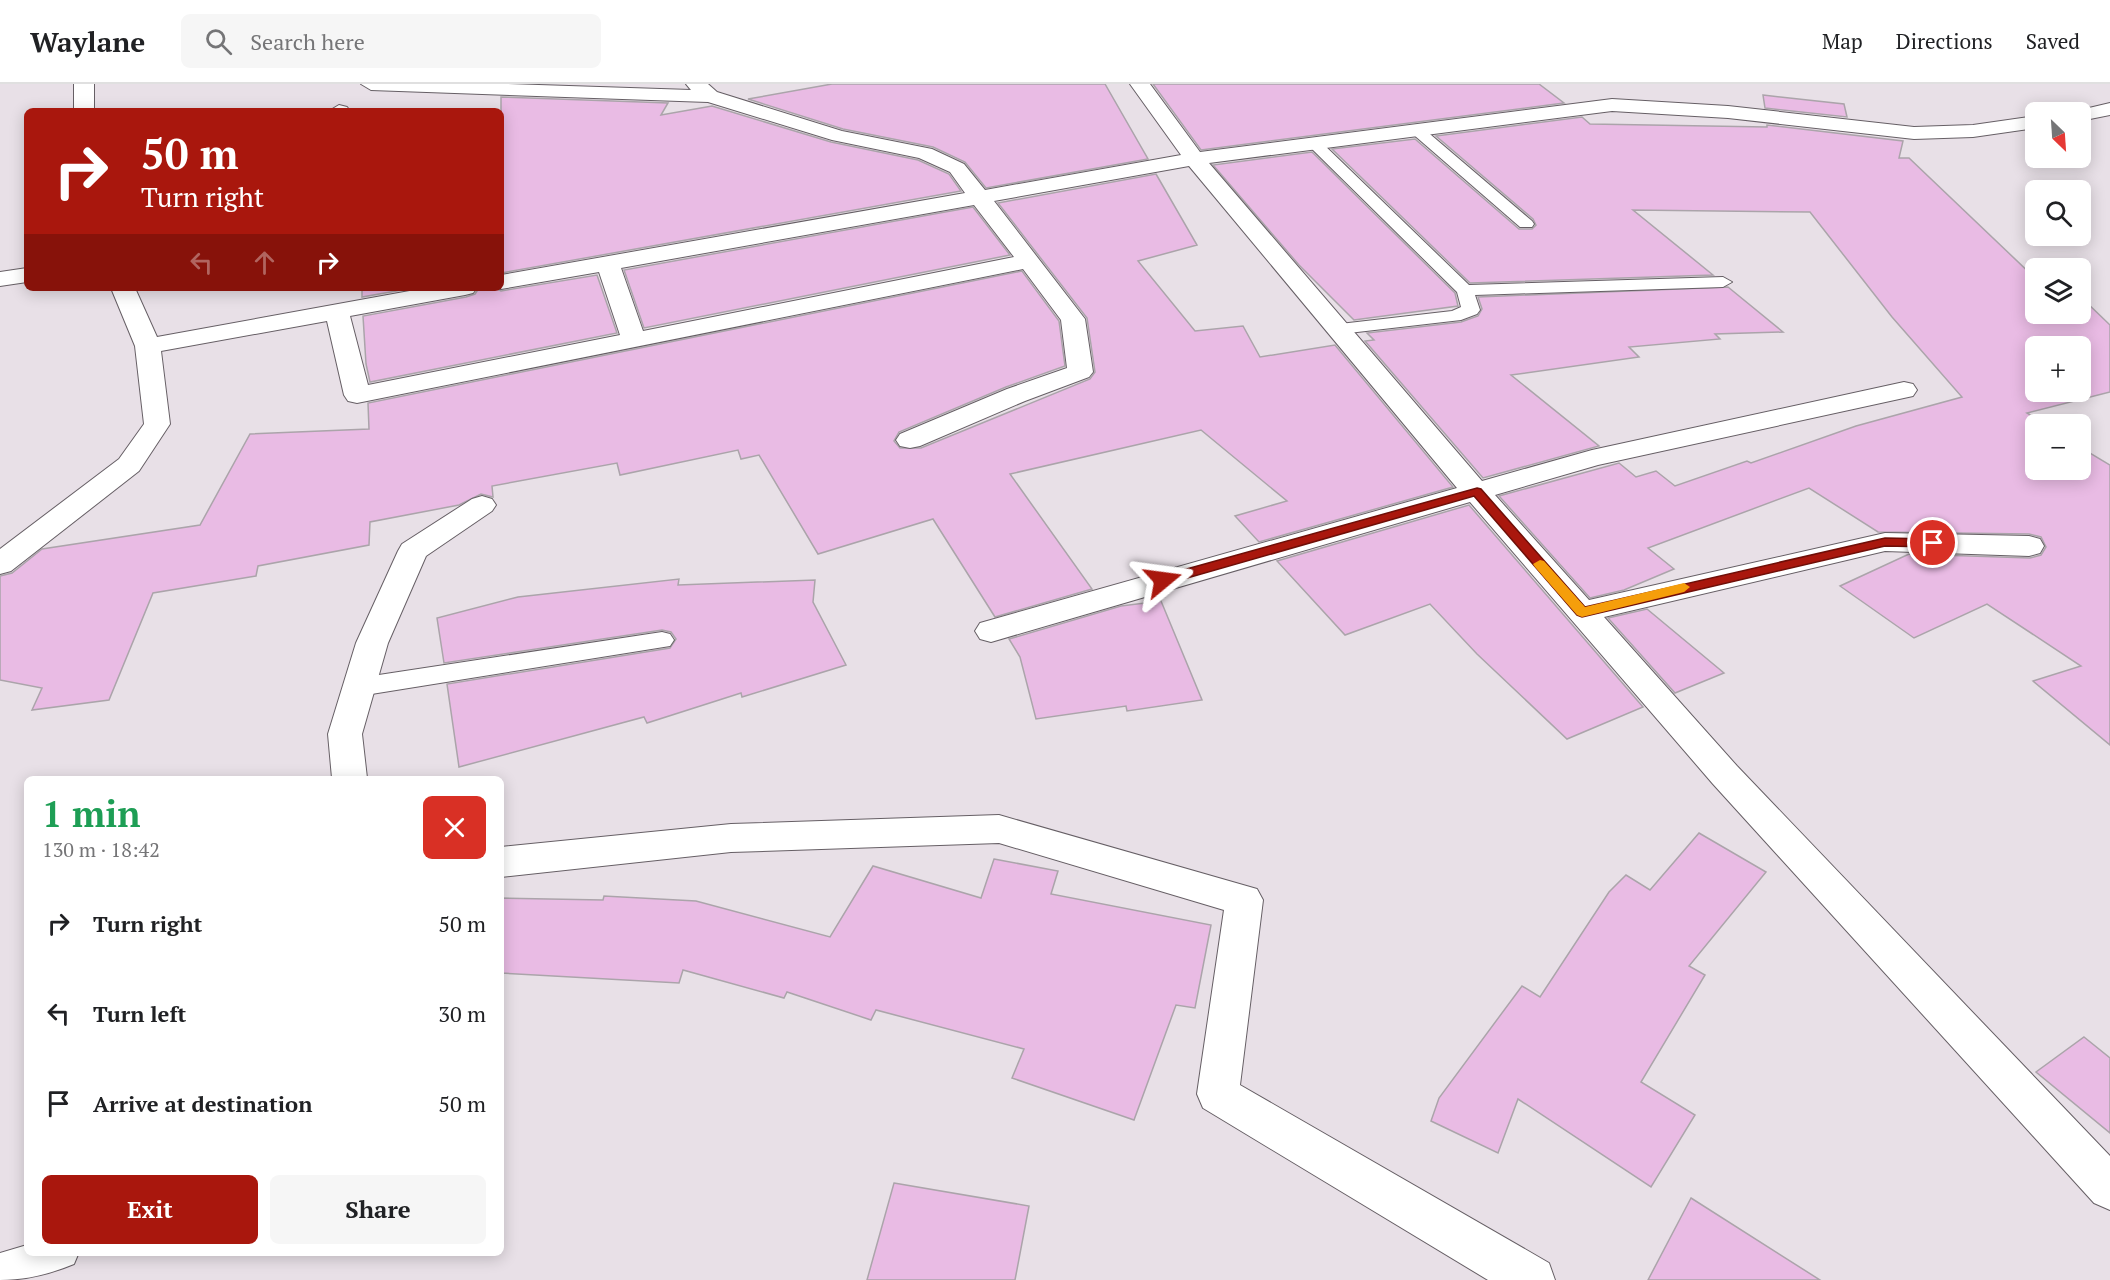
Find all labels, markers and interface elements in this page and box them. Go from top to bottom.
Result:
search box [181,14,601,68]
text: Waylane [30,23,145,60]
icon: search [202,25,235,58]
text: Search here [250,27,365,56]
text: Map [1822,27,1863,55]
text: Directions [1896,27,1993,55]
text: Saved [2026,27,2080,55]
north arrow [2025,102,2091,168]
map controls [2025,102,2091,480]
text: 50 m [141,125,239,181]
icon: right [42,132,120,210]
text: Turn right [141,179,264,215]
button: search [2025,180,2091,246]
icon: left [185,246,218,279]
icon: ahead [248,246,281,279]
icon: right [311,246,344,279]
button: layers [2025,258,2091,324]
button: + [2025,336,2091,402]
button: − [2025,414,2091,480]
pin [1907,517,1958,568]
icon: arrive [1916,526,1949,559]
position arrow [1131,548,1195,612]
text: 1 min [42,790,140,837]
button: close [423,796,486,859]
text: 130 m · 18:42 [42,836,160,863]
icon: right [42,907,75,940]
text: Turn right [93,909,202,938]
text: 50 m [438,909,486,938]
icon: left [42,997,75,1030]
text: Turn left [93,999,186,1028]
text: 30 m [438,999,486,1028]
icon: arrive [42,1087,75,1120]
text: Arrive at destination [93,1089,312,1118]
text: 50 m [438,1089,486,1118]
button: Exit [42,1175,258,1244]
button: Share [270,1175,486,1244]

